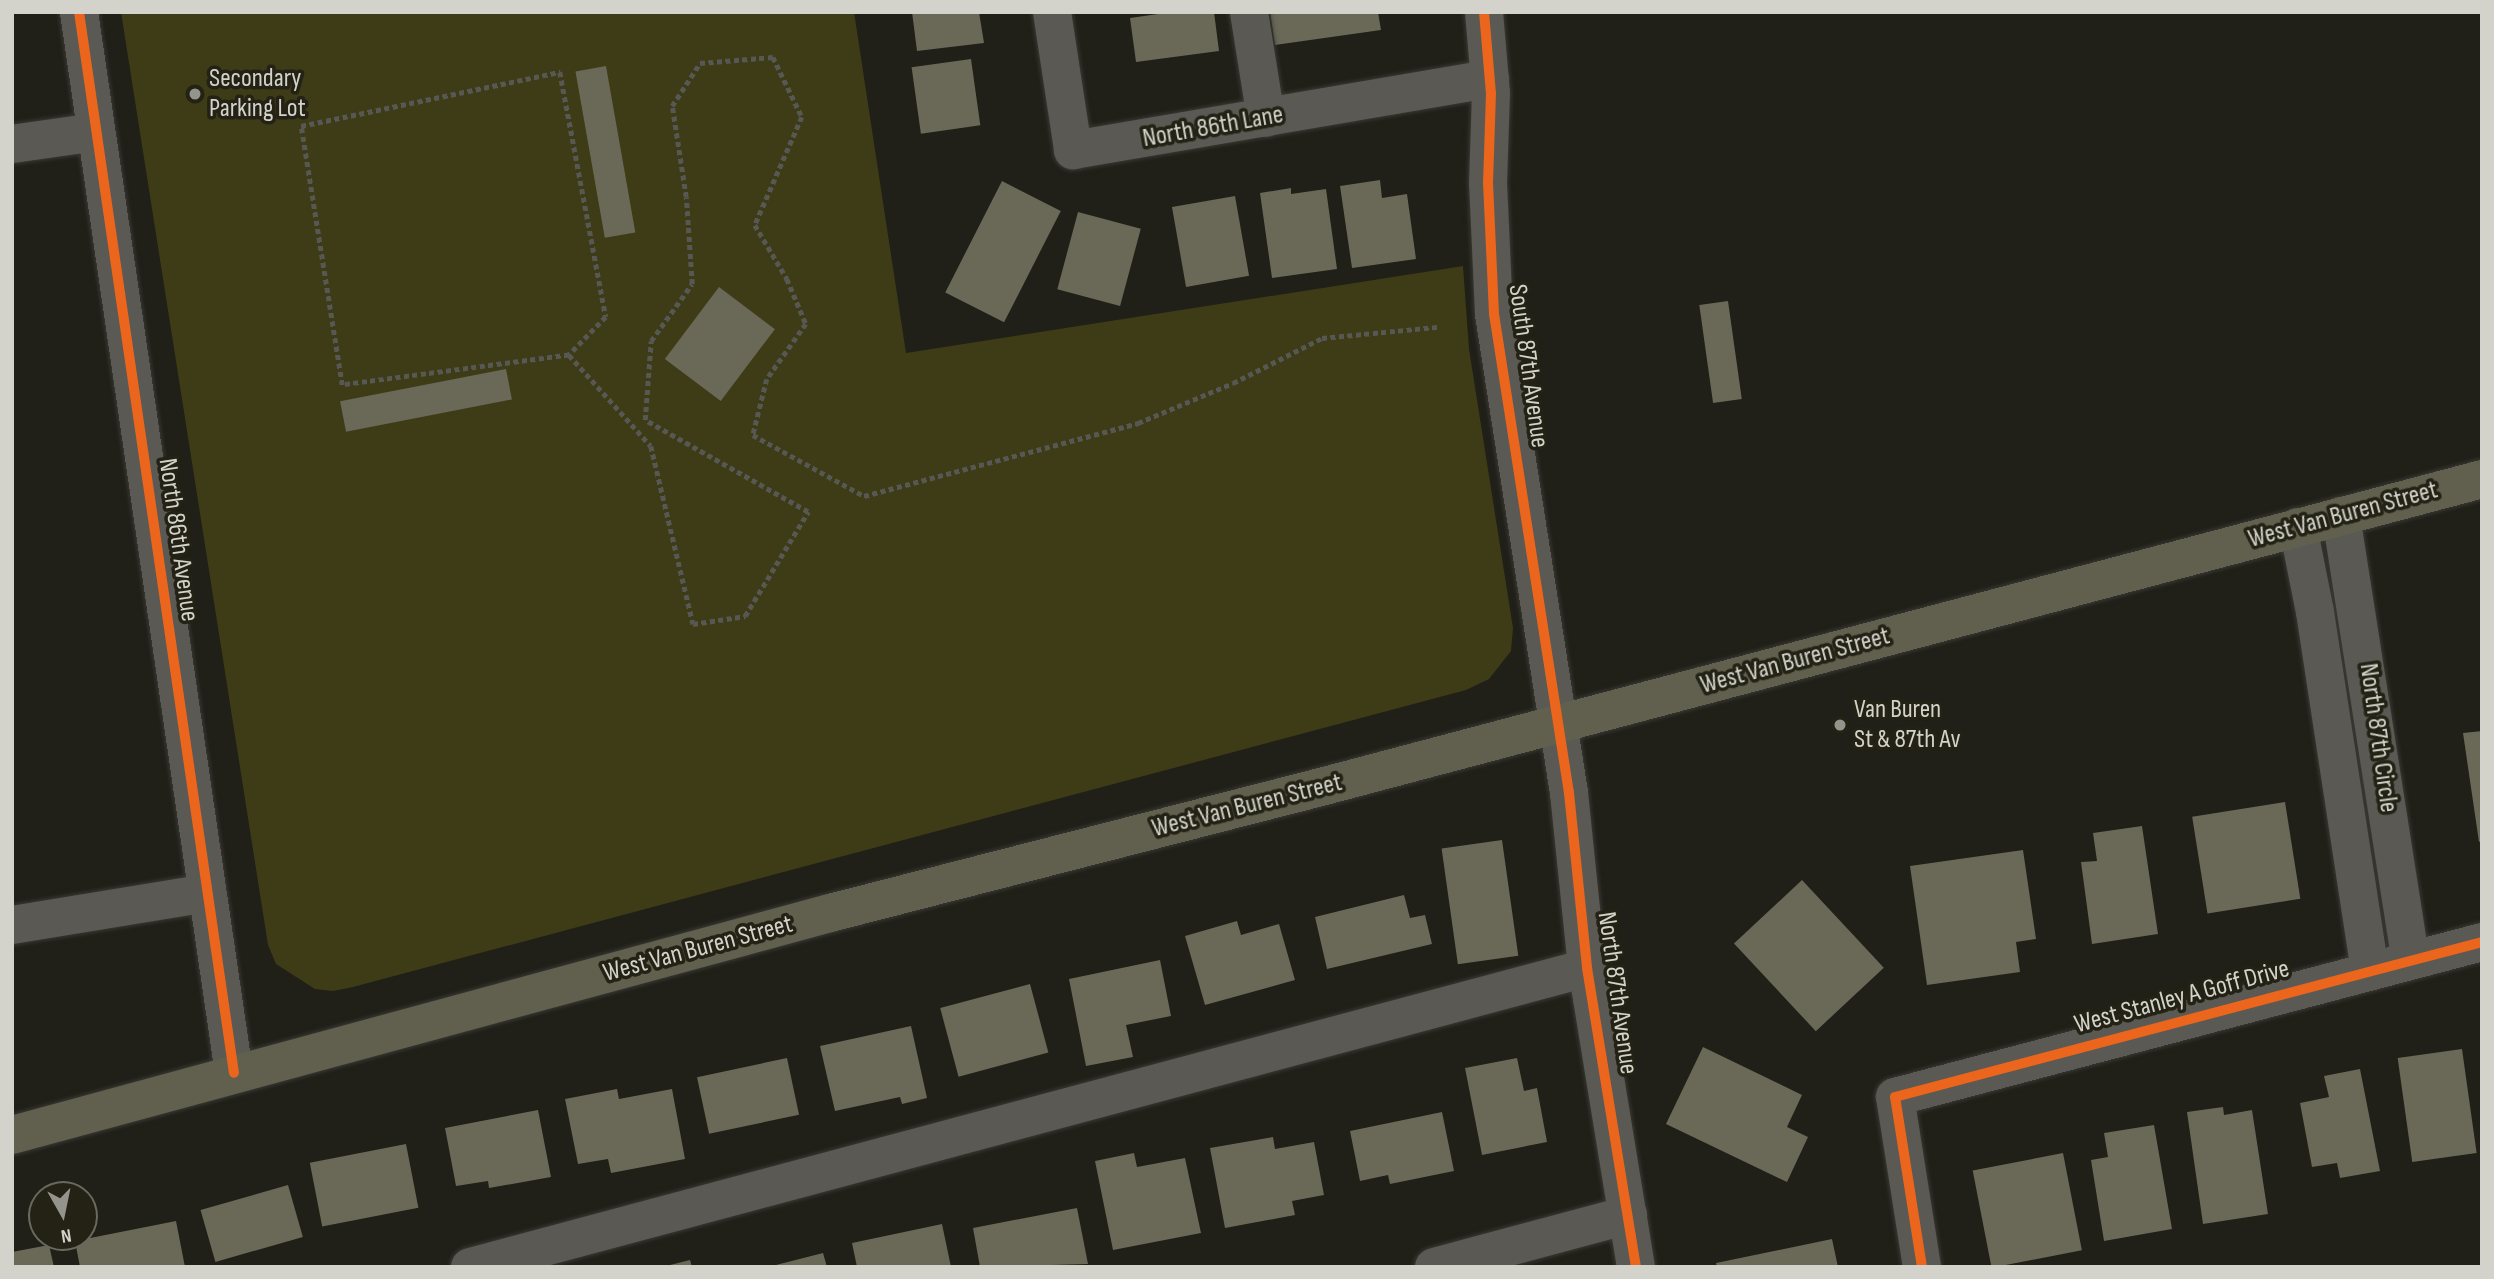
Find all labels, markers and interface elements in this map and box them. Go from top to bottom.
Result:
place label: Secondary Parking Lot [209,63,306,124]
marker: Secondary Parking Lot [187,86,203,102]
street label: North 86th Lane [1140,99,1286,155]
street label: South 87th Avenue [1501,282,1555,450]
street label: North 86th Avenue [151,456,205,624]
street label: West Van Buren Street [2245,475,2441,555]
street label: West Van Buren Street [1697,621,1893,701]
street label: North 87th Circle [2352,661,2404,815]
place label: Van Buren St & 87th Av [1854,694,1960,756]
marker: Van Buren St & 87th Av [1832,717,1848,733]
street label: West Van Buren Street [1149,767,1345,845]
street label: West Van Buren Street [600,909,796,989]
street label: North 87th Avenue [1590,910,1644,1076]
street label: West Stanley A Goff Drive [2071,953,2293,1041]
north arrow [28,1181,98,1251]
text: N [59,1223,73,1247]

